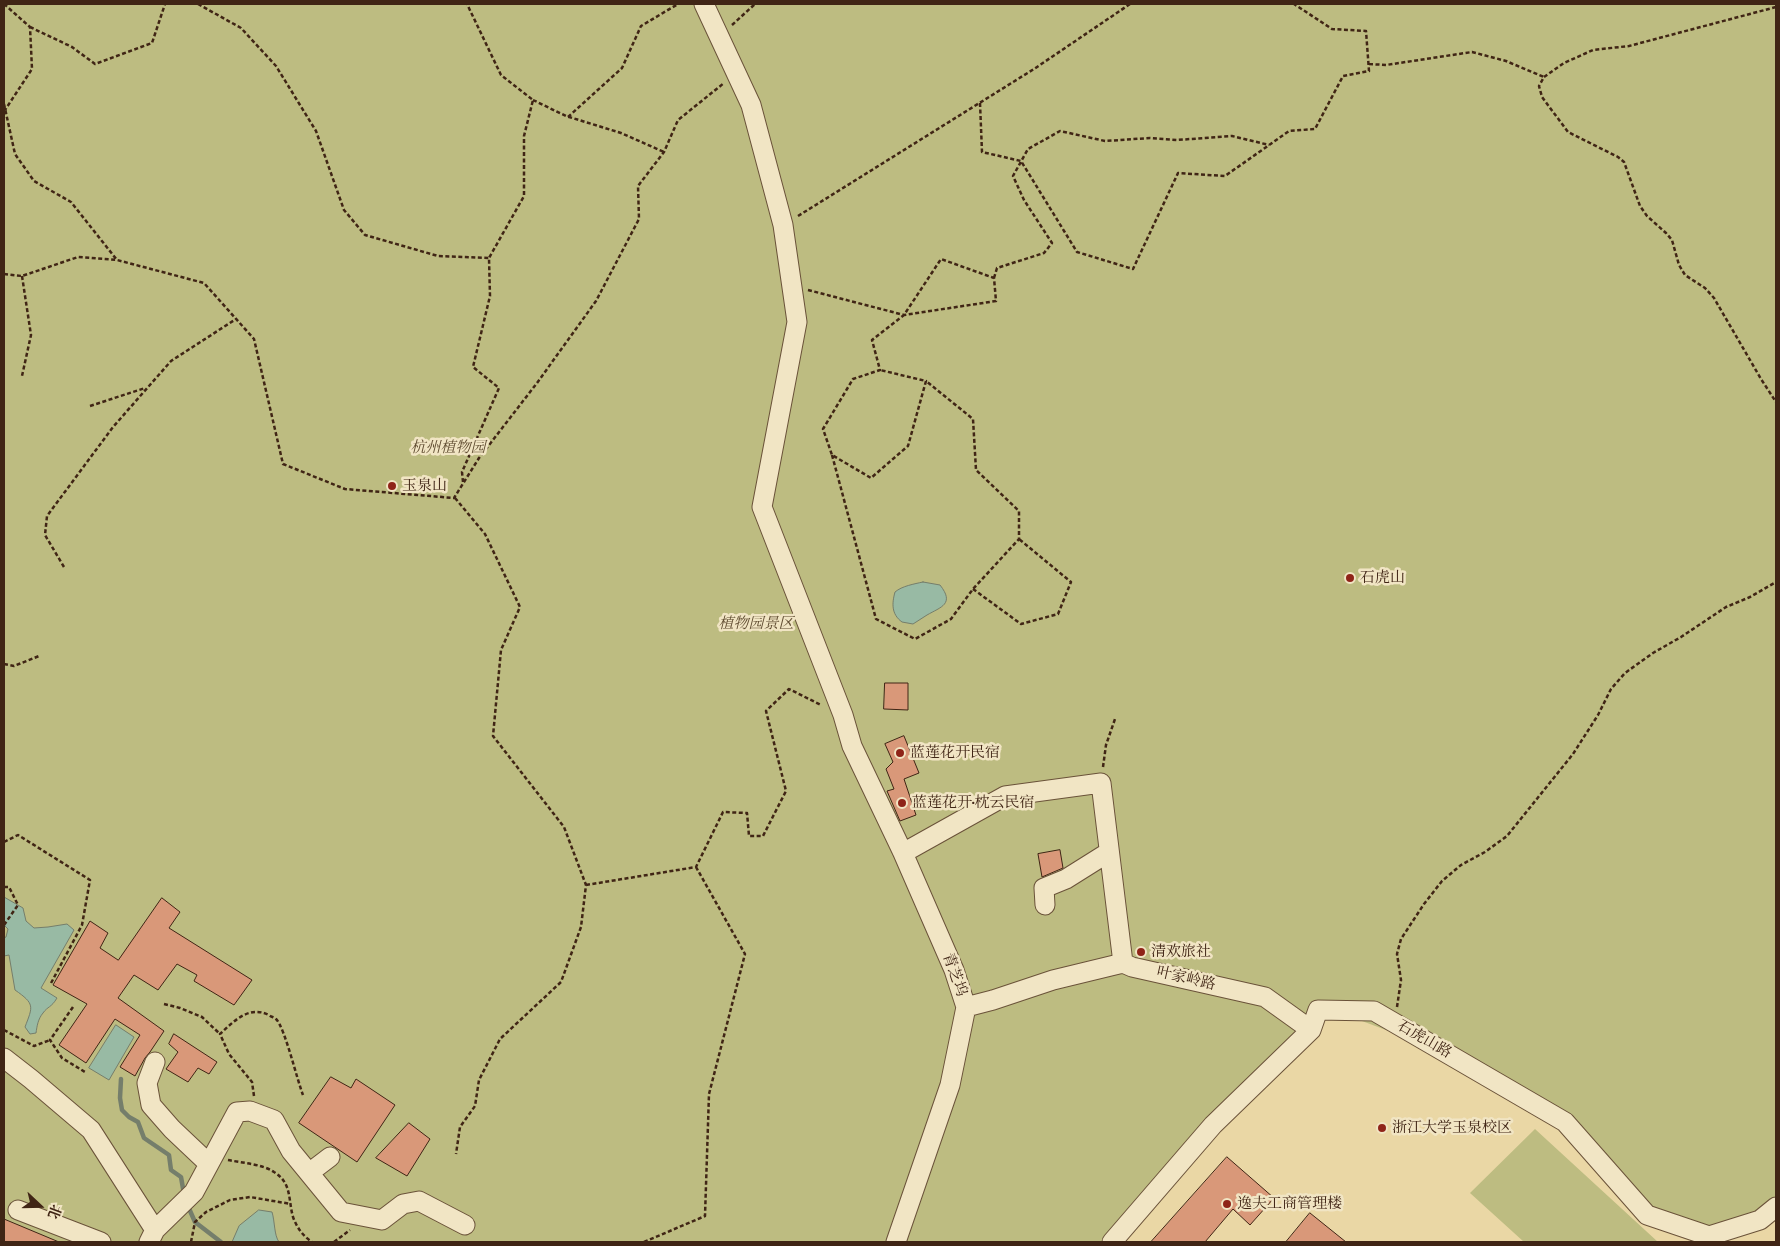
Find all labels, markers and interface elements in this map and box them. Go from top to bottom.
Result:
park label: 杭州植物园 [411,439,485,457]
place label: 玉泉山 [402,477,447,495]
marker: 玉泉山 [386,480,398,492]
place label: 石虎山 [1360,569,1405,587]
marker: 石虎山 [1344,572,1356,584]
park label: 植物园景区 [719,615,793,633]
place label: 蓝莲花开民宿 [910,744,1000,762]
marker: 蓝莲花开民宿 [894,747,906,759]
place label: 蓝莲花开·枕云民宿 [912,794,1034,812]
marker: 蓝莲花开·枕云民宿 [896,797,908,809]
place label: 清欢旅社 [1151,943,1211,961]
marker: 清欢旅社 [1135,946,1147,958]
street label: 青芝坞 [938,951,970,999]
street label: 叶家岭路 [1155,963,1217,995]
street label: 石虎山路 [1394,1017,1454,1063]
place label: 浙江大学玉泉校区 [1392,1119,1512,1137]
marker: 浙江大学玉泉校区 [1376,1122,1388,1134]
north arrow [15,1181,65,1231]
place label: 逸夫工商管理楼 [1237,1195,1342,1213]
marker: 逸夫工商管理楼 [1221,1198,1233,1210]
text: 北 [43,1202,65,1221]

